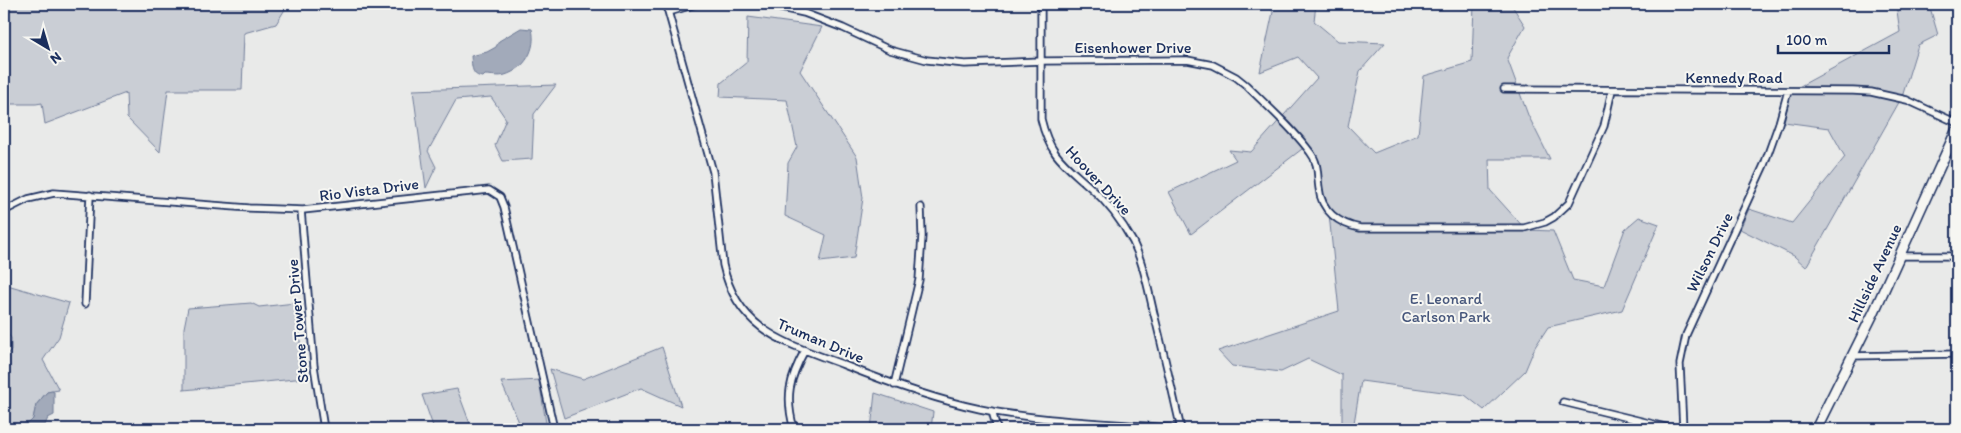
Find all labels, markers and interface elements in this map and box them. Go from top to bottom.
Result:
north arrow [22,22,72,72]
scale bar [1778,22,1890,54]
text: 100 m [1786,31,1828,49]
street label: Eisenhower Drive [1074,38,1192,57]
text: N [47,48,65,67]
street label: Kennedy Road [1685,68,1783,87]
street label: Hoover Drive [1062,142,1136,219]
street label: Rio Vista Drive [318,174,420,205]
street label: Wilson Drive [1682,209,1737,295]
street label: Hillside Avenue [1843,221,1906,325]
street label: Stone Tower Drive [283,258,312,384]
park label: E. Leonard Carlson Park [1401,289,1491,326]
street label: Truman Drive [775,314,867,367]

